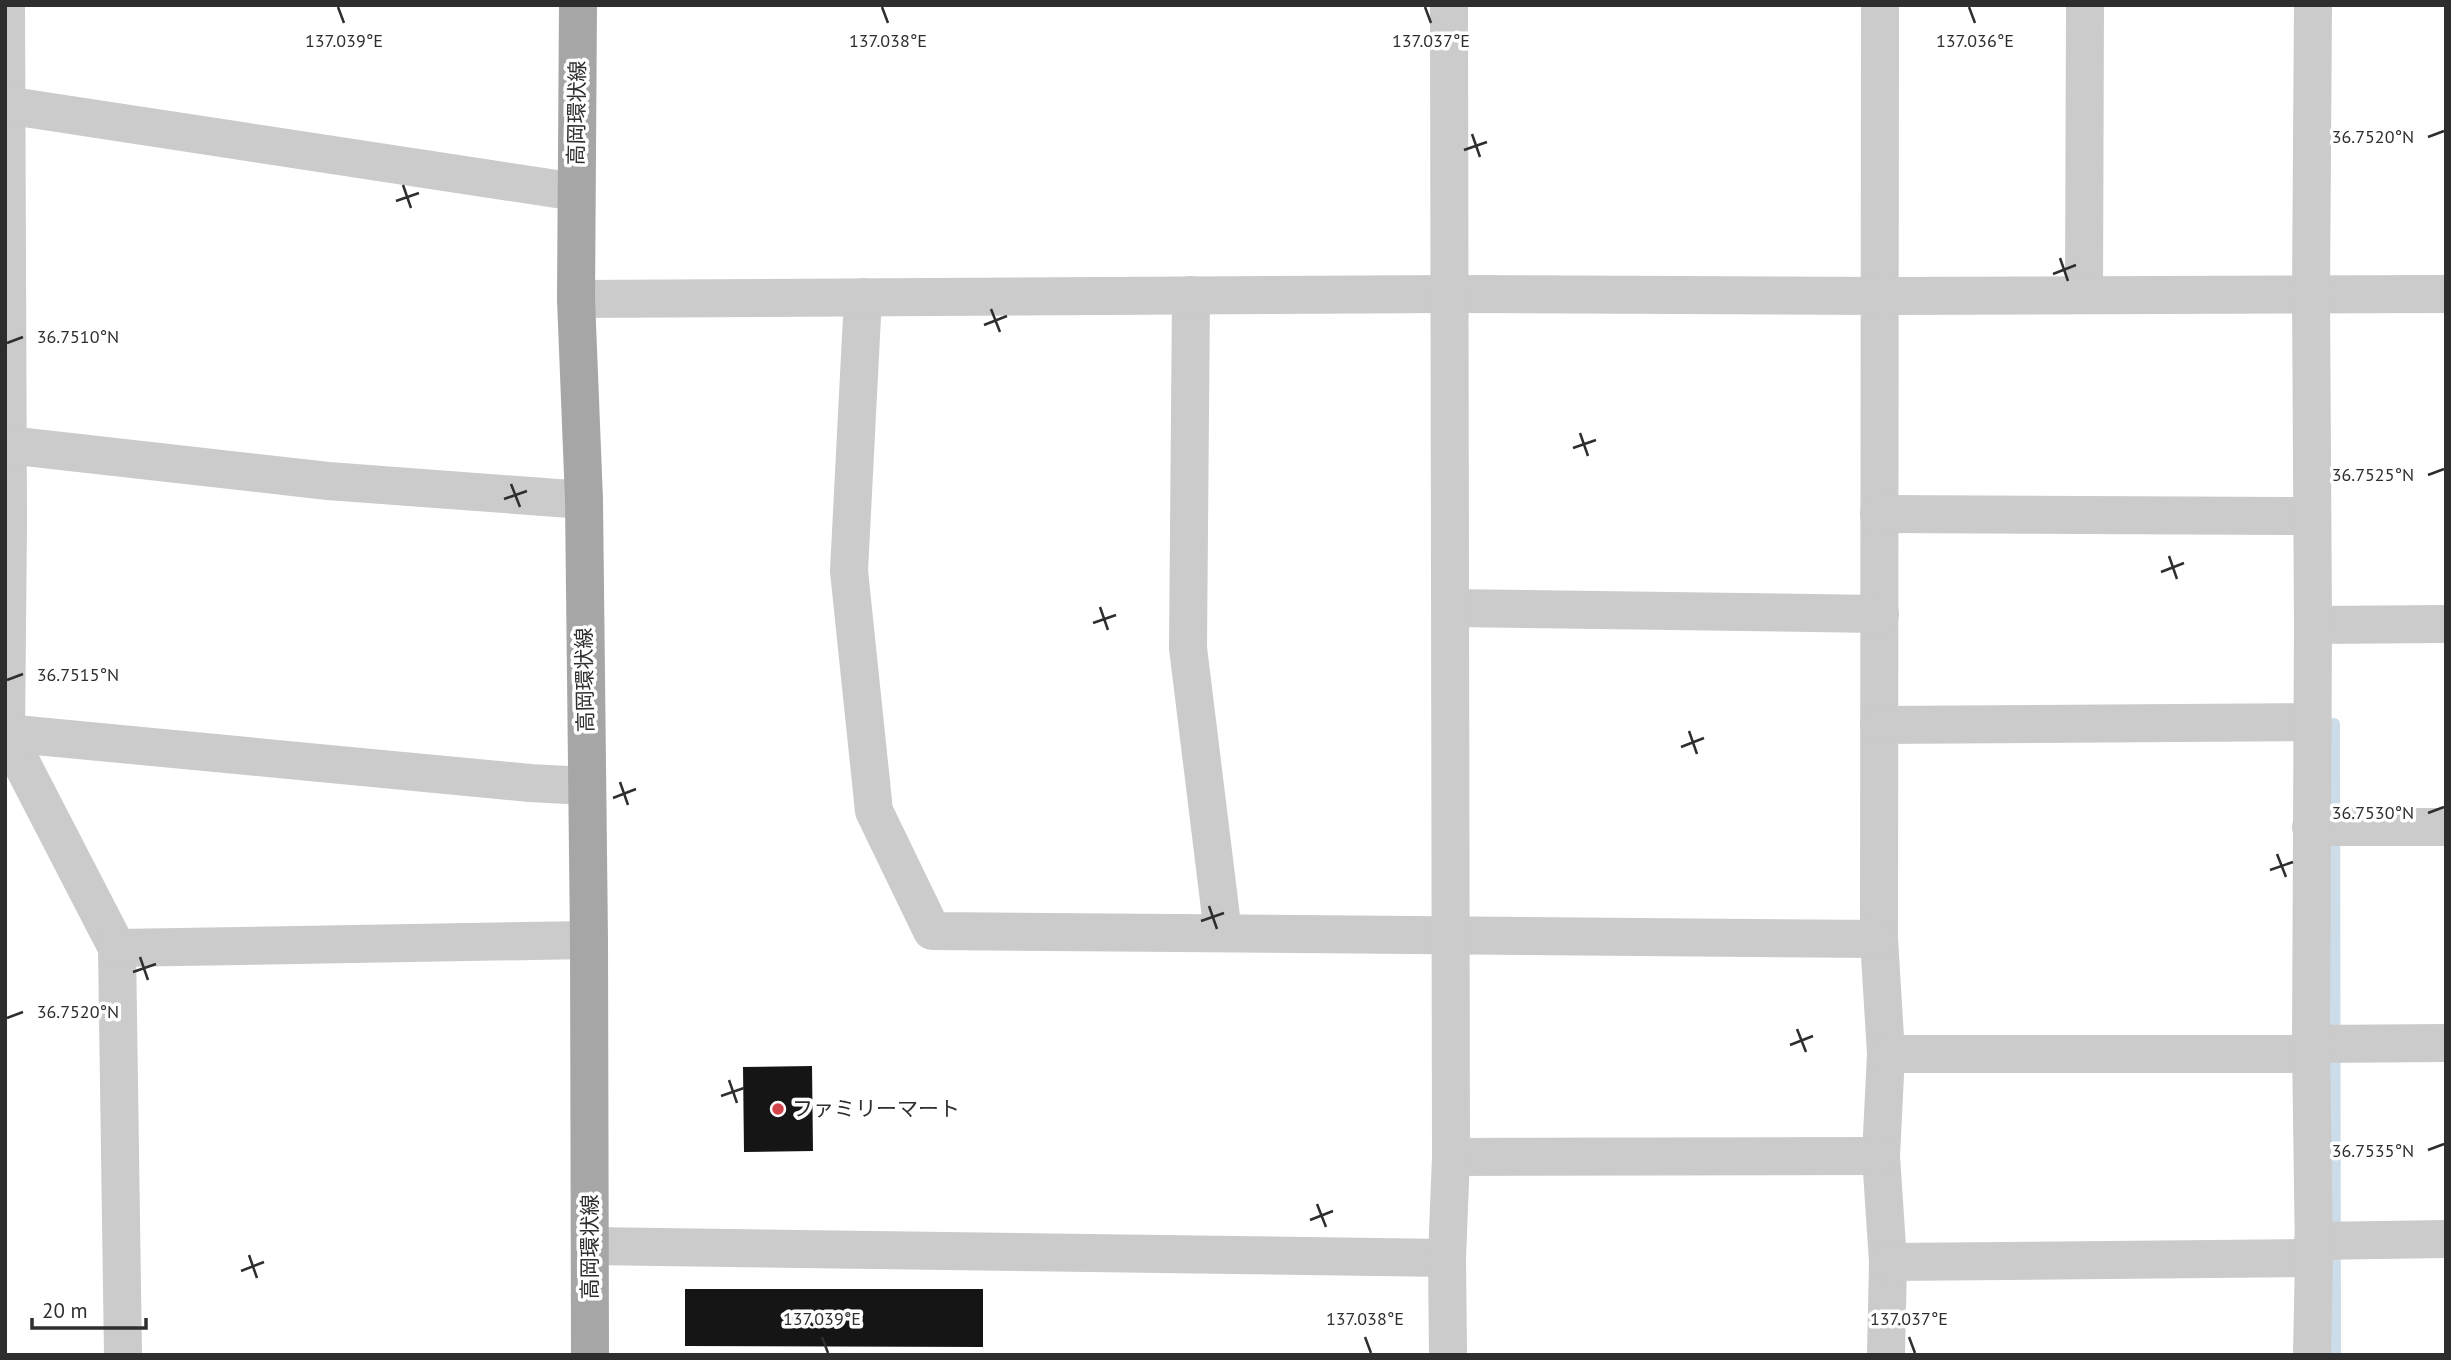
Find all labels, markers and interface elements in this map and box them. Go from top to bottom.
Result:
text: 137.039°E [305,29,383,52]
text: 137.038°E [849,29,927,52]
text: 137.037°E [1392,29,1470,52]
text: 137.036°E [1936,29,2014,52]
street label: 高岡環状線 [562,60,591,166]
text: 36.7520°N [2332,125,2414,148]
text: 36.7510°N [37,325,119,348]
text: 36.7525°N [2332,463,2414,486]
street label: 高岡環状線 [570,627,599,733]
text: 36.7515°N [37,663,119,686]
text: 36.7530°N [2332,801,2414,824]
text: 36.7520°N [37,1000,119,1023]
place label: ファミリーマート [792,1095,960,1122]
marker: ファミリーマート [770,1101,786,1117]
text: 36.7535°N [2332,1139,2414,1162]
street label: 高岡環状線 [576,1195,603,1300]
scale bar [32,1286,145,1330]
text: 20 m [42,1297,88,1324]
text: 137.039°E [783,1307,861,1330]
text: 137.038°E [1326,1307,1404,1330]
text: 137.037°E [1870,1307,1948,1330]

